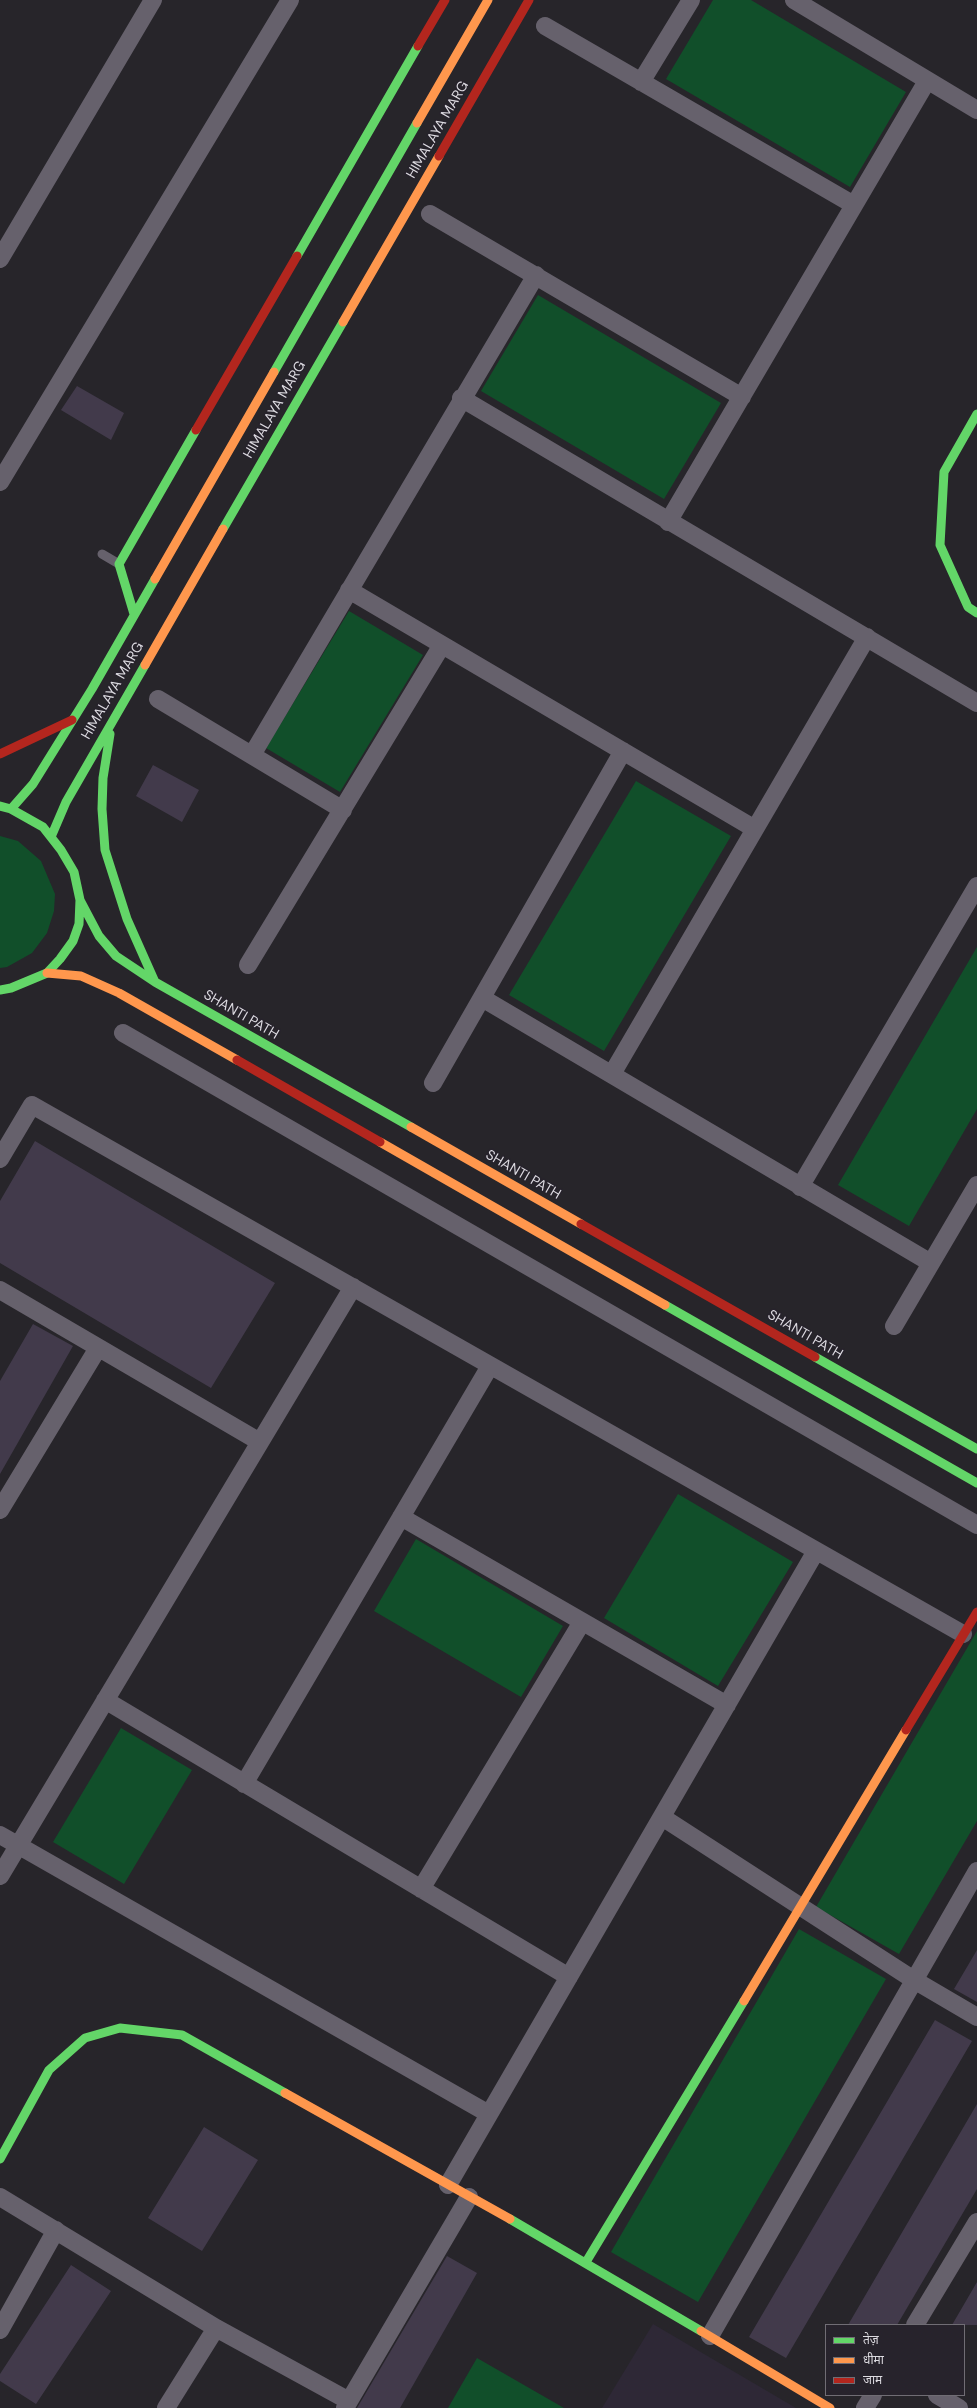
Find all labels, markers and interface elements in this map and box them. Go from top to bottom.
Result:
street label: HIMALAYA MARG [403,78,473,182]
street label: HIMALAYA MARG [240,358,310,462]
street label: HIMALAYA MARG [78,639,148,743]
street label: SHANTI PATH [200,987,282,1043]
street label: SHANTI PATH [482,1147,564,1203]
street label: SHANTI PATH [764,1307,846,1363]
legend [825,2324,965,2396]
text: तेज़ [863,2332,879,2348]
text: धीमा [863,2352,884,2368]
text: जाम [863,2372,882,2388]

